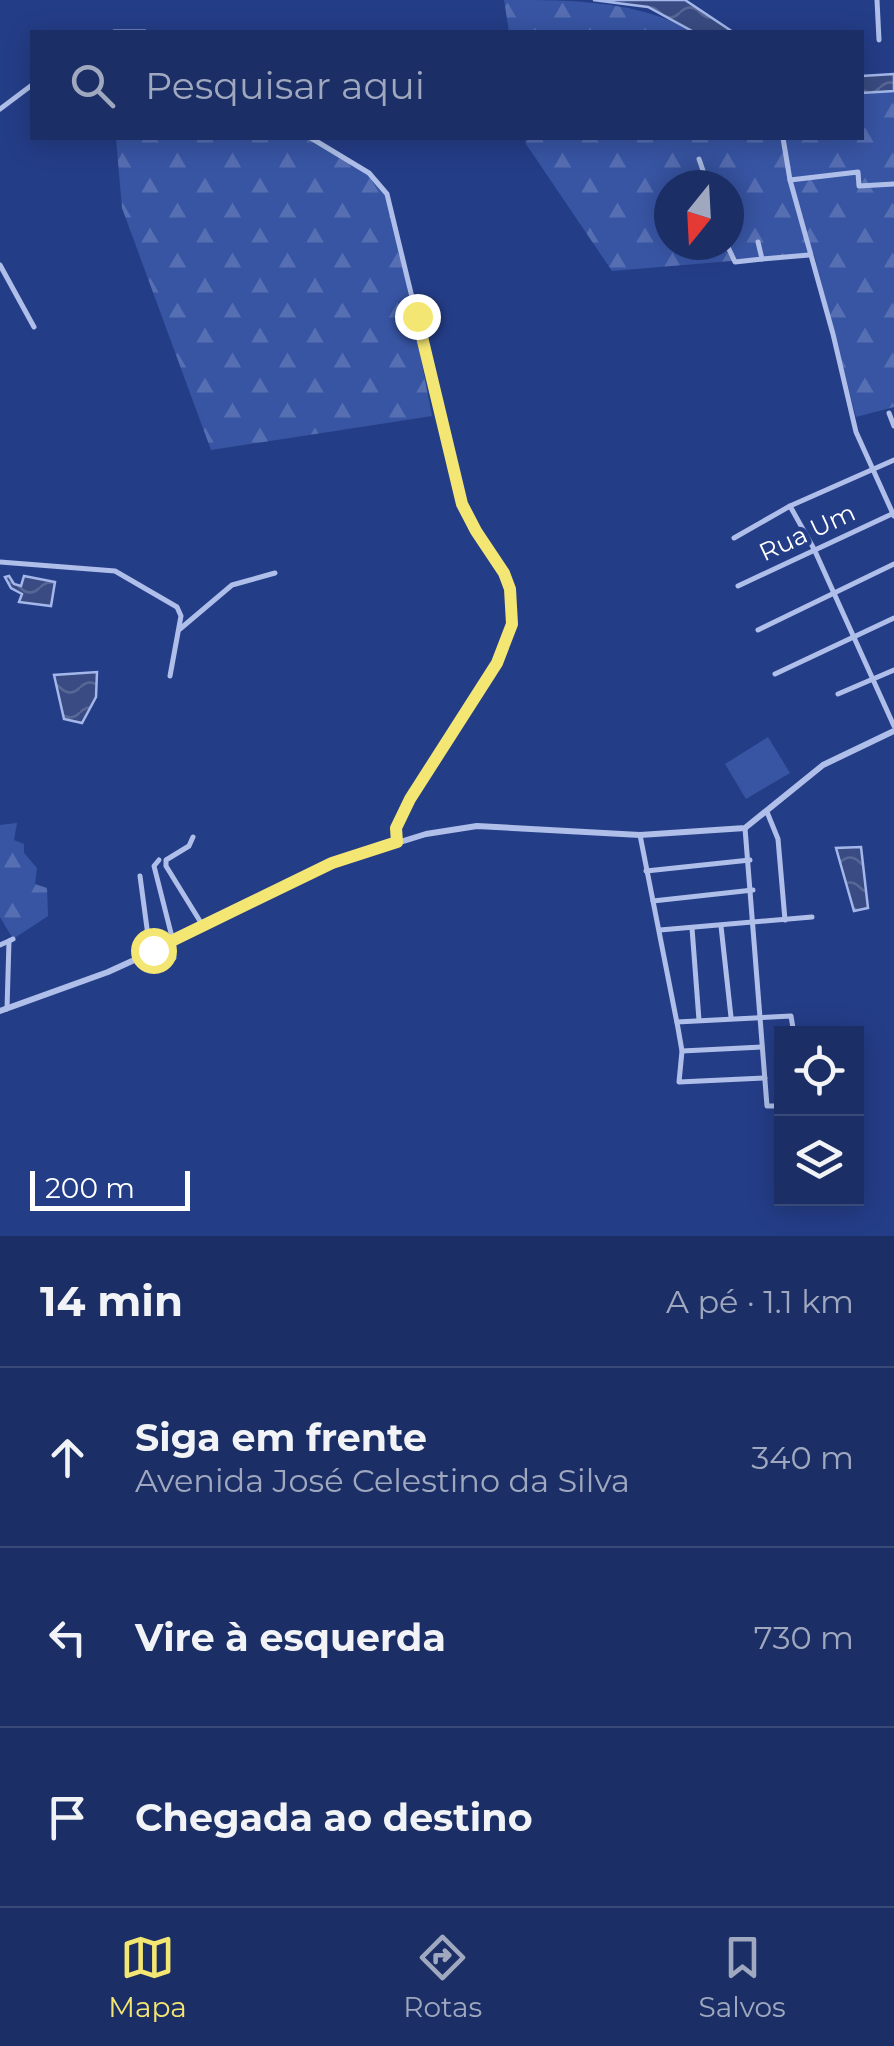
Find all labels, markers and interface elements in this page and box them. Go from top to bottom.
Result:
search box [30,30,864,140]
icon: search [65,58,120,113]
text: Pesquisar aqui [145,62,425,109]
north arrow [654,170,744,260]
route end [395,294,441,340]
street label: Rua Um [754,497,860,567]
route start [131,928,177,974]
map controls [774,1026,864,1206]
button: locate [774,1026,864,1116]
button: layers [774,1116,864,1206]
scale bar [30,1166,190,1210]
text: 200 m [45,1171,135,1205]
text: 14 min [40,1275,183,1327]
text: A pé · 1.1 km [666,1282,854,1321]
text: Siga em frente [135,1414,427,1461]
icon: ahead [40,1430,95,1485]
text: 340 m [751,1438,854,1477]
text: Avenida José Celestino da Silva [135,1461,630,1500]
icon: left [40,1610,95,1665]
text: Vire à esquerda [135,1614,446,1661]
text: 730 m [754,1618,854,1657]
icon: arrive [40,1790,95,1845]
text: Chegada ao destino [135,1794,533,1841]
tab: Mapa [108,1930,187,2024]
tab: Rotas [403,1930,482,2024]
tab: Salvos [699,1930,786,2024]

